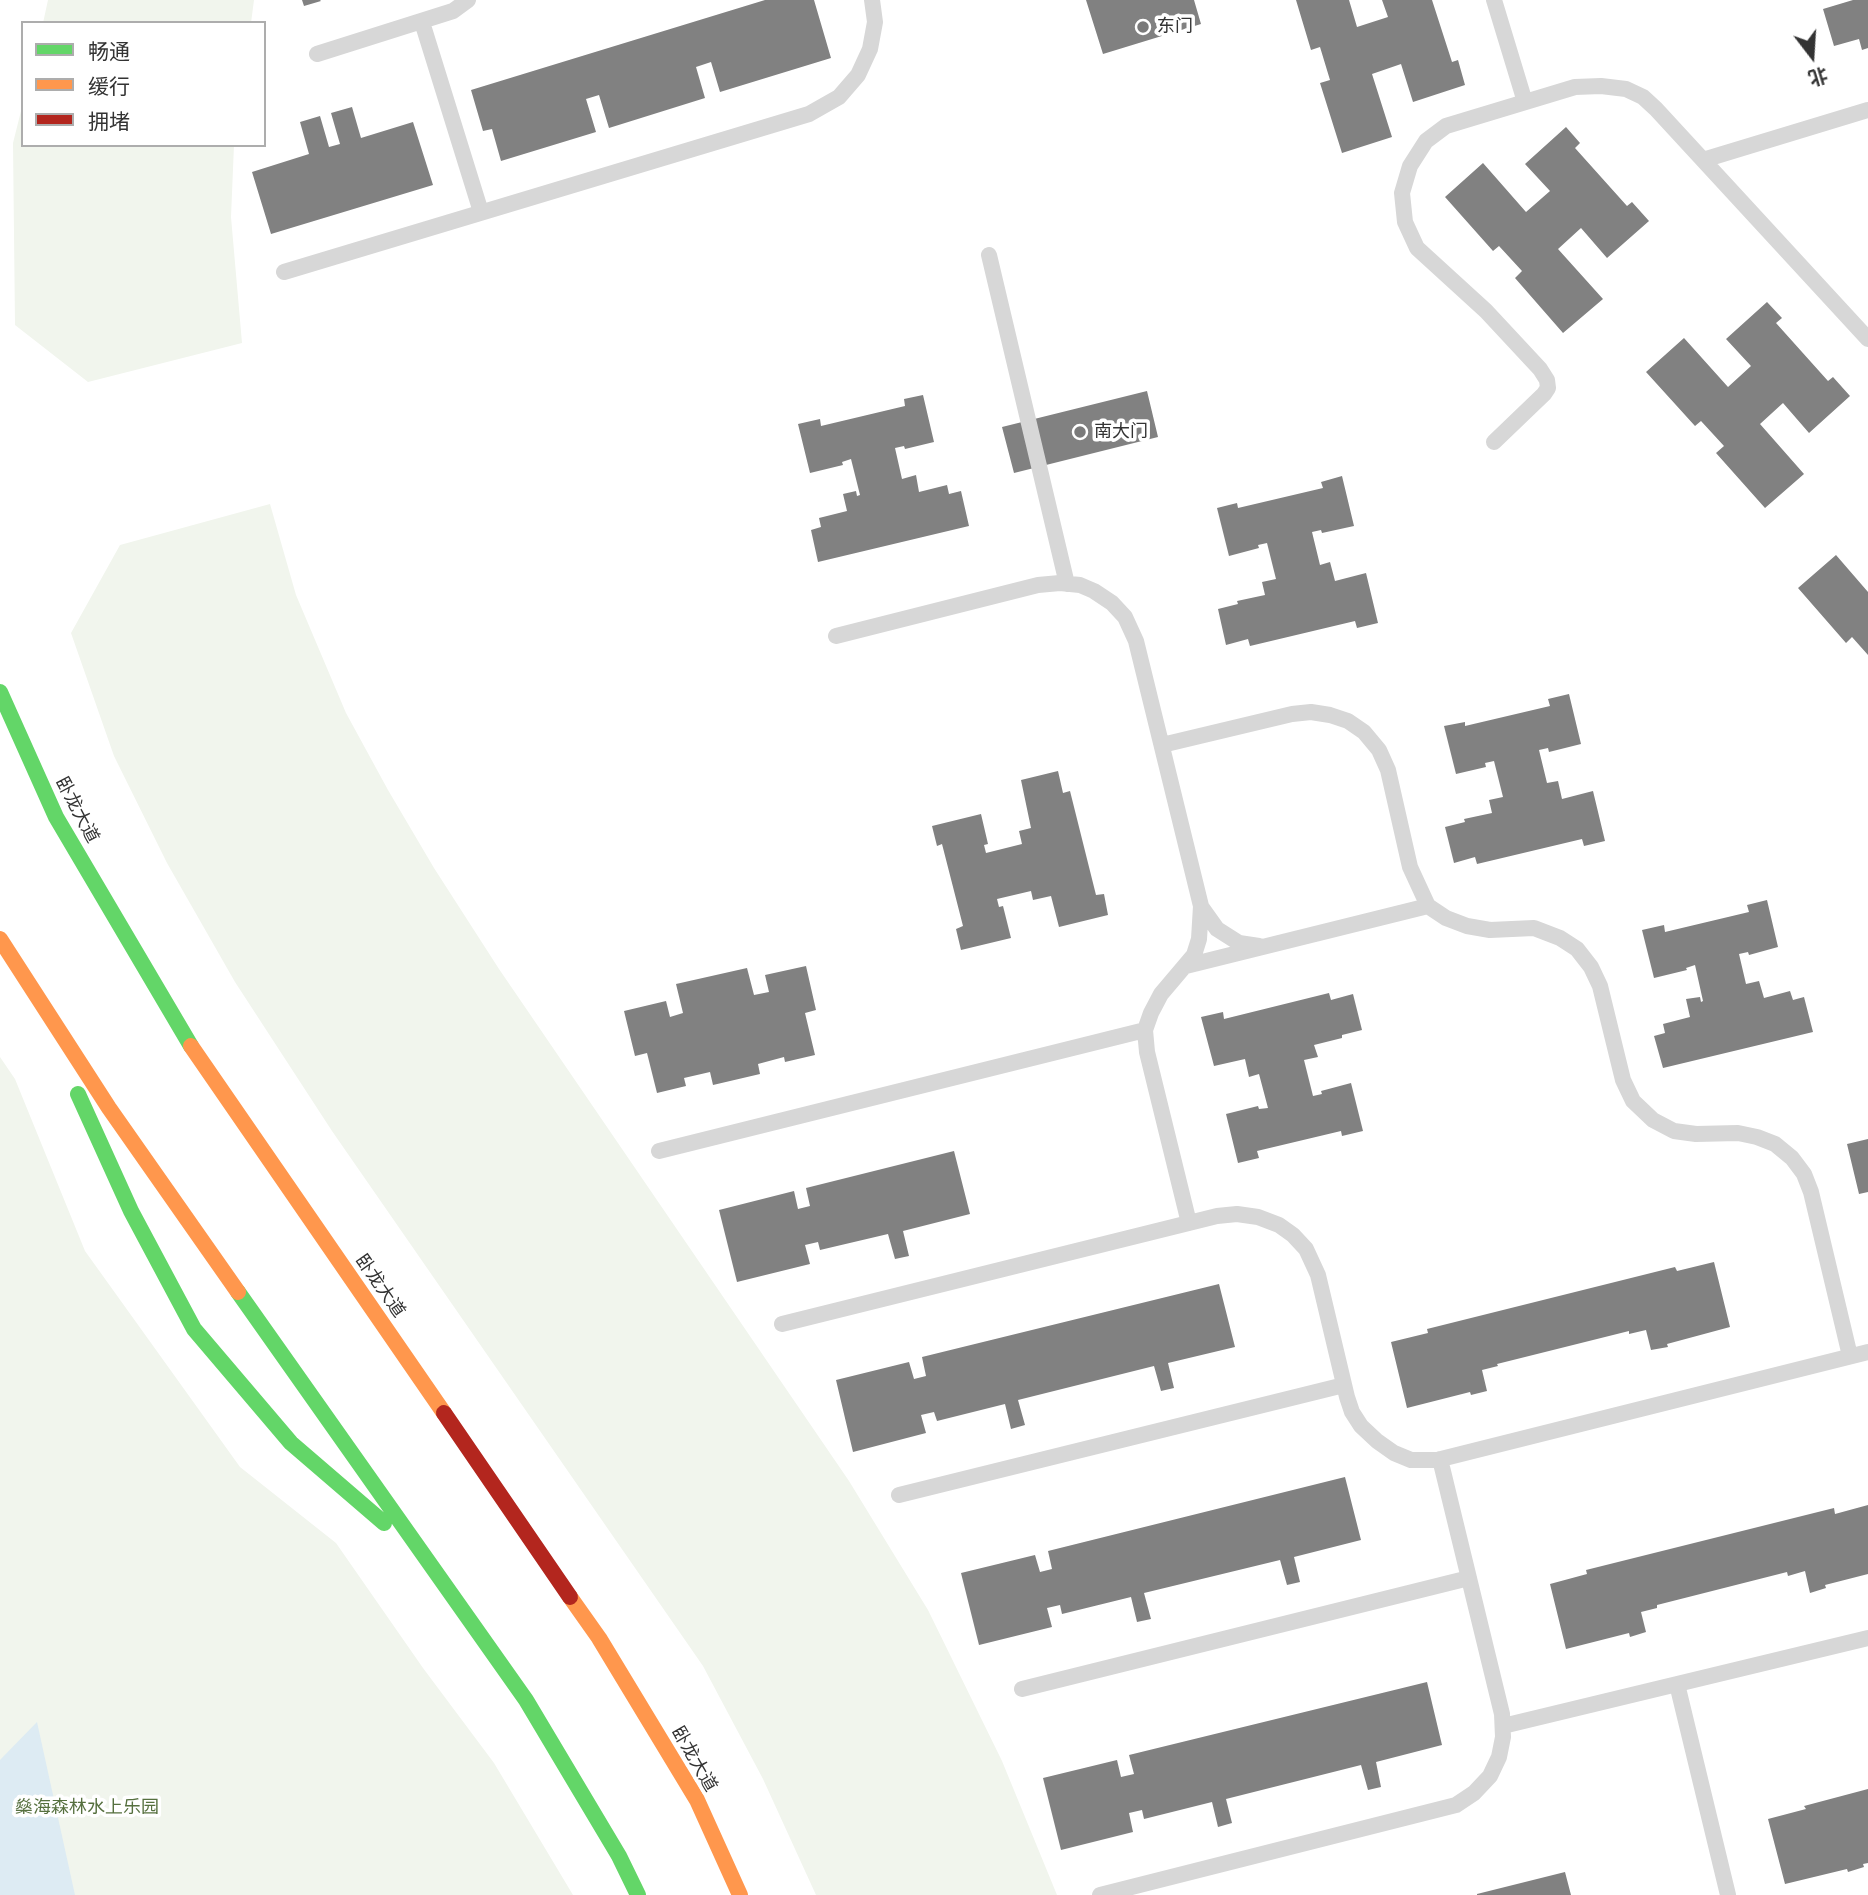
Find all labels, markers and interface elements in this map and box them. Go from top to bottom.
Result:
place label: 东门 [1157,16,1193,38]
marker: 东门 [1135,19,1151,35]
legend [21,21,266,147]
north arrow [1777,21,1847,91]
text: 畅通 [88,39,130,64]
text: 北 [1806,63,1831,90]
text: 缓行 [88,74,130,99]
text: 拥堵 [88,109,130,134]
place label: 南大门 [1094,421,1148,443]
marker: 南大门 [1072,424,1088,440]
street label: 卧龙大道 [51,773,103,847]
street label: 卧龙大道 [351,1250,409,1322]
street label: 卧龙大道 [667,1722,721,1796]
park label: 燊海森林水上乐园 [15,1797,159,1819]

